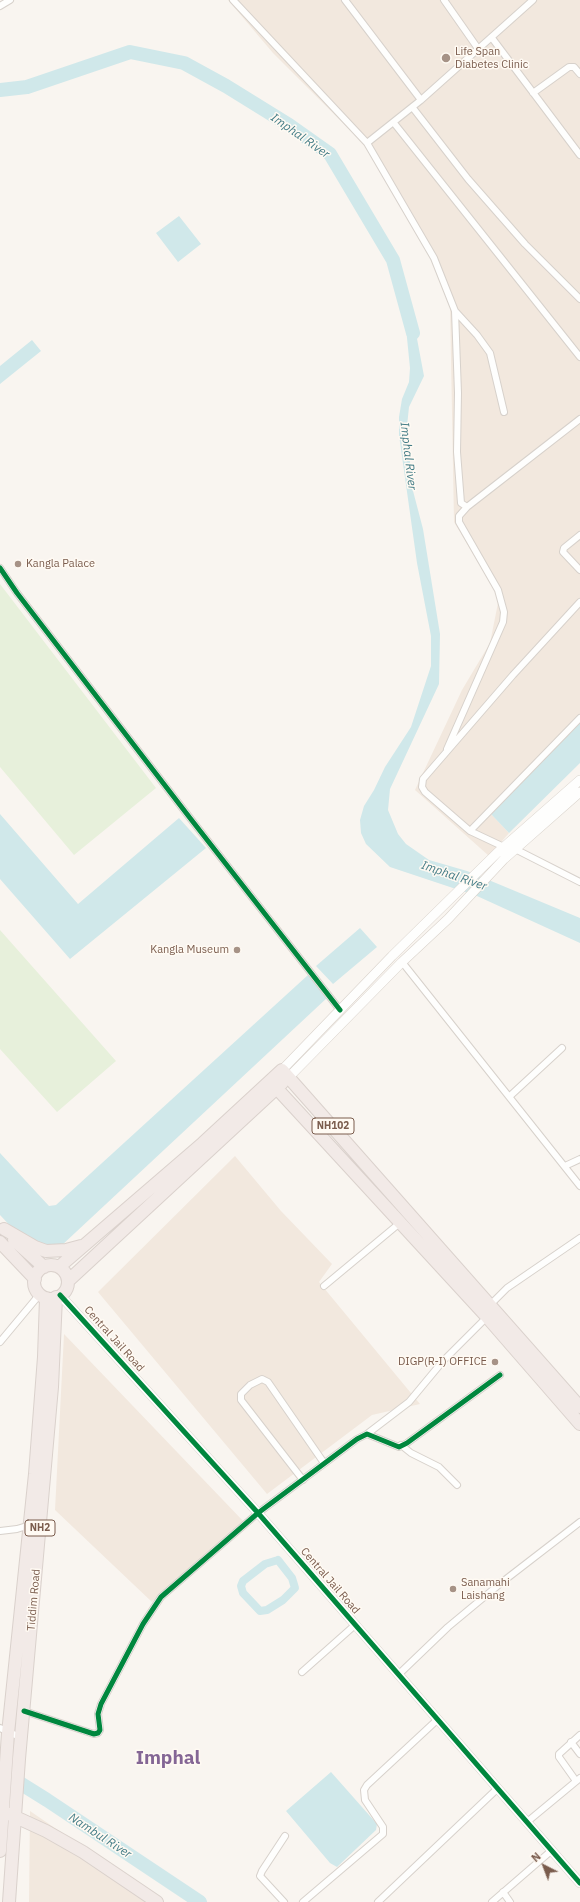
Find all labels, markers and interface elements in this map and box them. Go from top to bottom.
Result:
place label: Life Span Diabetes Clinic [455,45,528,71]
marker: Life Span Diabetes Clinic [440,52,452,64]
water label: Imphal River [268,110,332,162]
water label: Imphal River [397,421,419,491]
place label: Kangla Palace [26,557,95,571]
marker: Kangla Palace [13,559,23,569]
water label: Imphal River [419,858,489,894]
place label: Kangla Museum [150,943,229,957]
marker: Kangla Museum [232,945,242,955]
road number: NH102 [312,1118,354,1134]
street label: Central Jail Road [81,1304,147,1374]
place label: DIGP(R-I) OFFICE [398,1355,487,1369]
marker: DIGP(R-I) OFFICE [490,1357,500,1367]
road number: NH2 [25,1520,55,1536]
street label: Central Jail Road [298,1545,362,1617]
street label: Tiddim Road [25,1569,43,1631]
place label: Sanamahi Laishang [461,1576,510,1602]
marker: Sanamahi Laishang [448,1584,458,1594]
district label: Imphal [136,1748,200,1770]
water label: Nambul River [66,1810,134,1862]
north arrow [524,1846,564,1886]
text: N [528,1849,544,1865]

